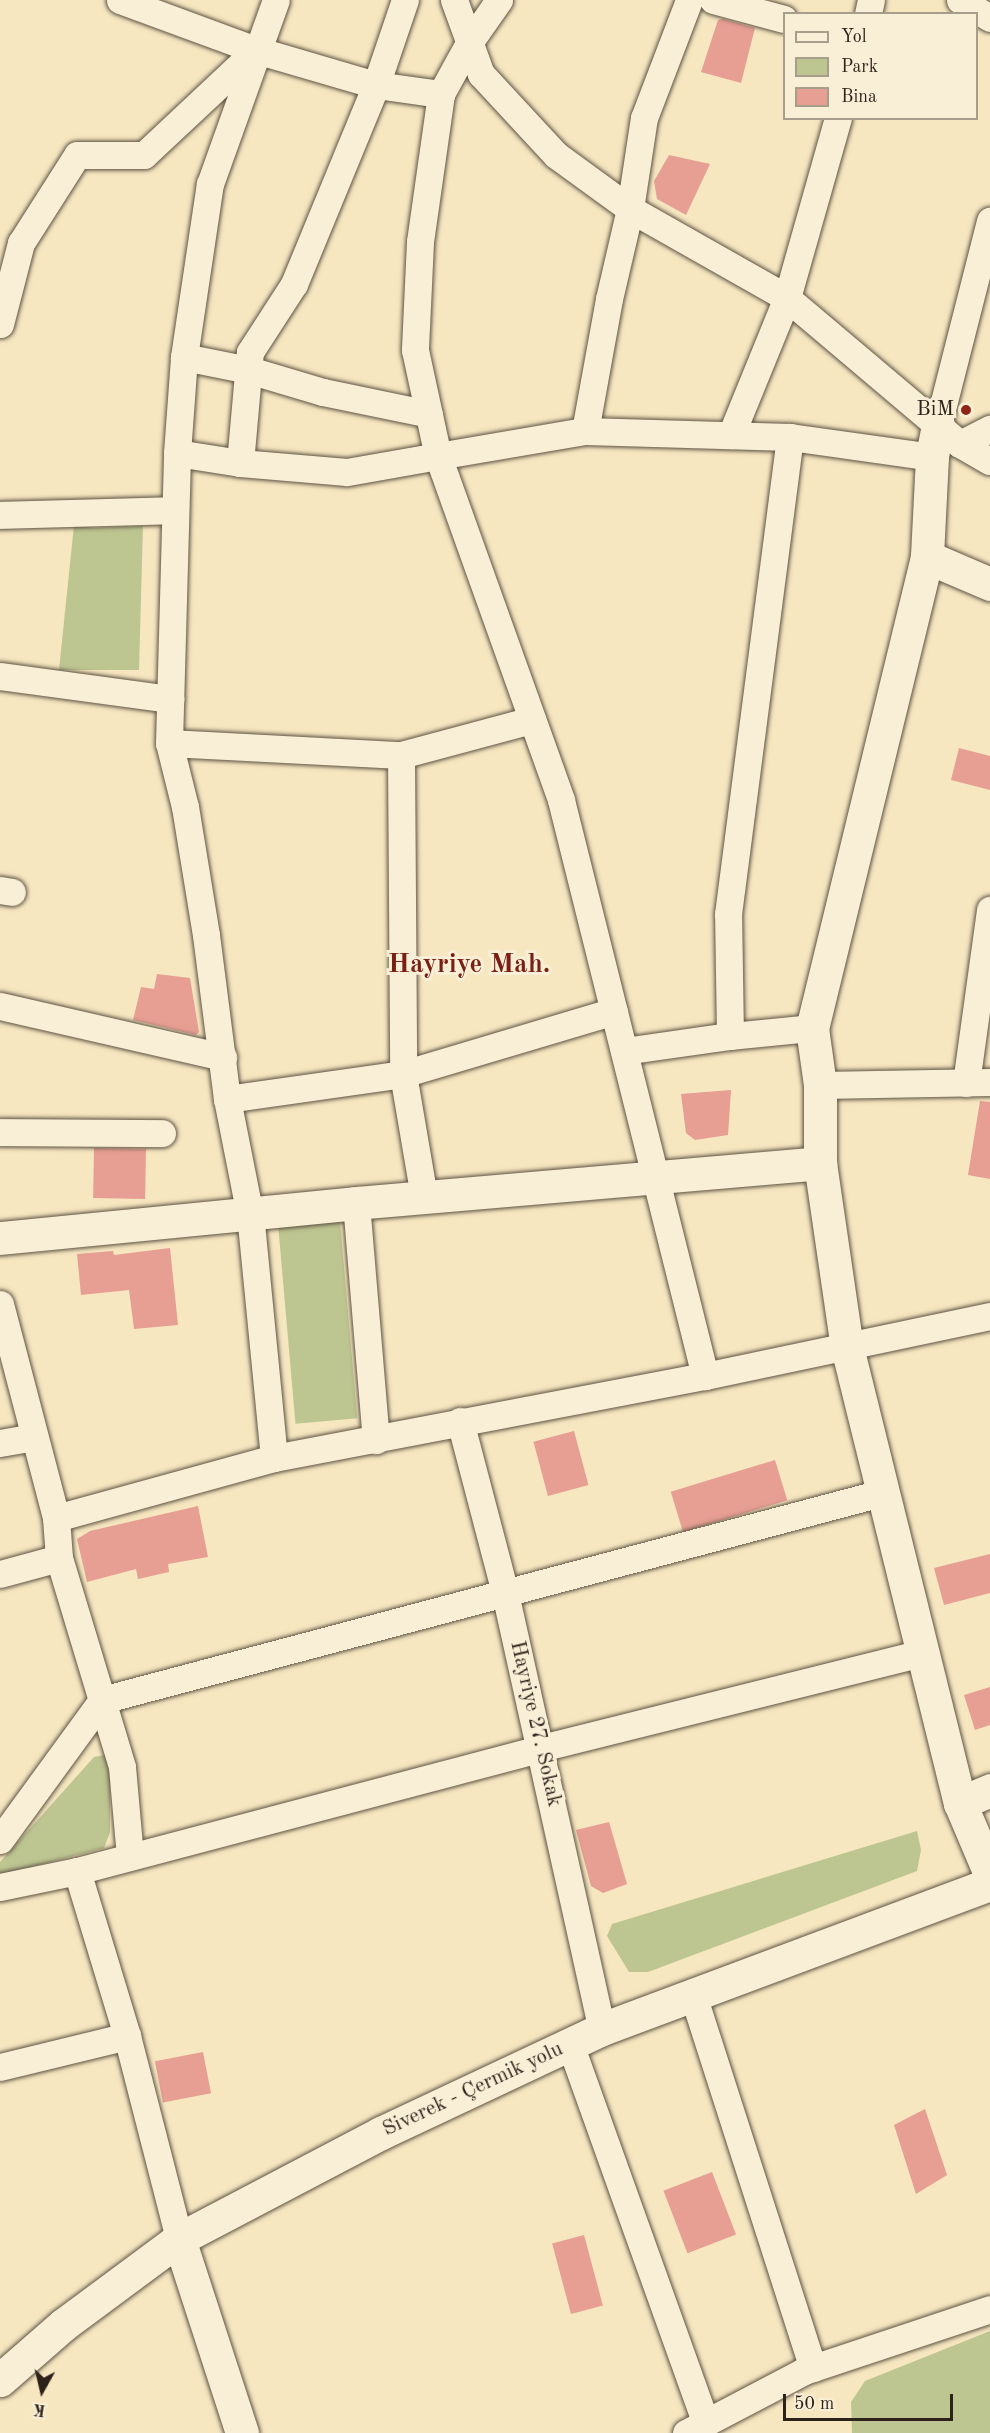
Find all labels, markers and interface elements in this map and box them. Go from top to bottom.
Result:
legend [783,12,978,120]
text: Yol [841,28,867,46]
text: Park [841,58,878,76]
text: Bina [841,88,877,106]
place label: BiM [916,397,954,423]
marker: BiM [959,403,973,417]
district label: Hayriye Mah. [388,949,550,981]
street label: Hayriye 27. Sokak [504,1639,566,1809]
street label: Siverek - Çermik yolu [379,2037,567,2143]
north arrow [12,2361,72,2421]
scale bar [786,2382,956,2420]
text: 50 m [794,2395,834,2413]
text: K [32,2400,47,2418]

